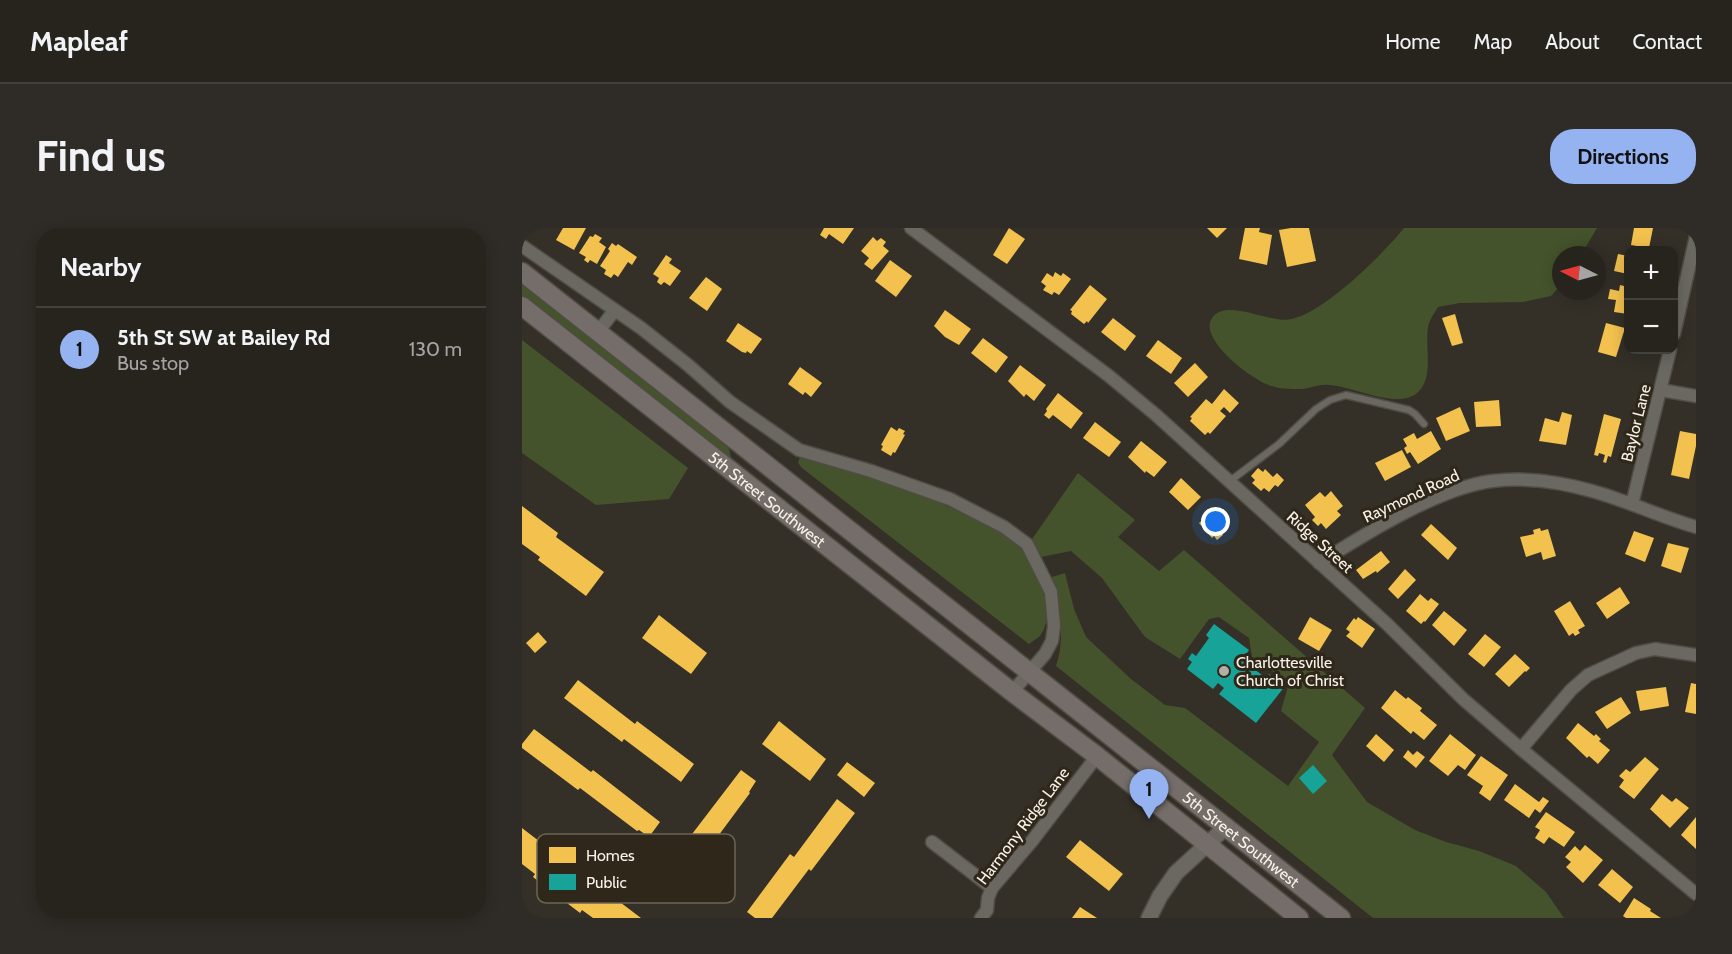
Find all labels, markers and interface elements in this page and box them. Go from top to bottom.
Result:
text: Mapleaf [30,24,128,58]
text: Home [1385,29,1441,54]
text: Map [1474,29,1512,54]
text: About [1545,29,1599,54]
text: Contact [1632,29,1702,54]
button: Directions [1550,129,1696,184]
text: Find us [36,130,165,182]
north arrow [1552,246,1606,300]
map controls [1624,246,1678,354]
button: + [1624,246,1678,300]
text: Nearby [60,251,141,283]
button: − [1624,300,1678,354]
text: 5th St SW at Bailey Rd [117,324,330,351]
text: 1 [76,337,83,361]
text: 130 m [409,337,462,361]
text: Bus stop [117,351,189,375]
street label: Baylor Lane [1617,382,1655,464]
street label: 5th Street Southwest [705,447,830,551]
street label: Raymond Road [1360,465,1462,527]
your location [1201,507,1230,536]
street label: Ridge Street [1283,507,1358,577]
place label: Charlottesville Church of Christ [1236,653,1345,690]
marker: Charlottesville Church of Christ [1217,664,1231,678]
street label: Harmony Ridge Lane [973,764,1073,888]
pin: 1 [1130,770,1168,819]
street label: 5th Street Southwest [1179,787,1304,892]
legend [537,834,735,903]
text: Homes [586,846,635,865]
text: Public [586,873,627,892]

